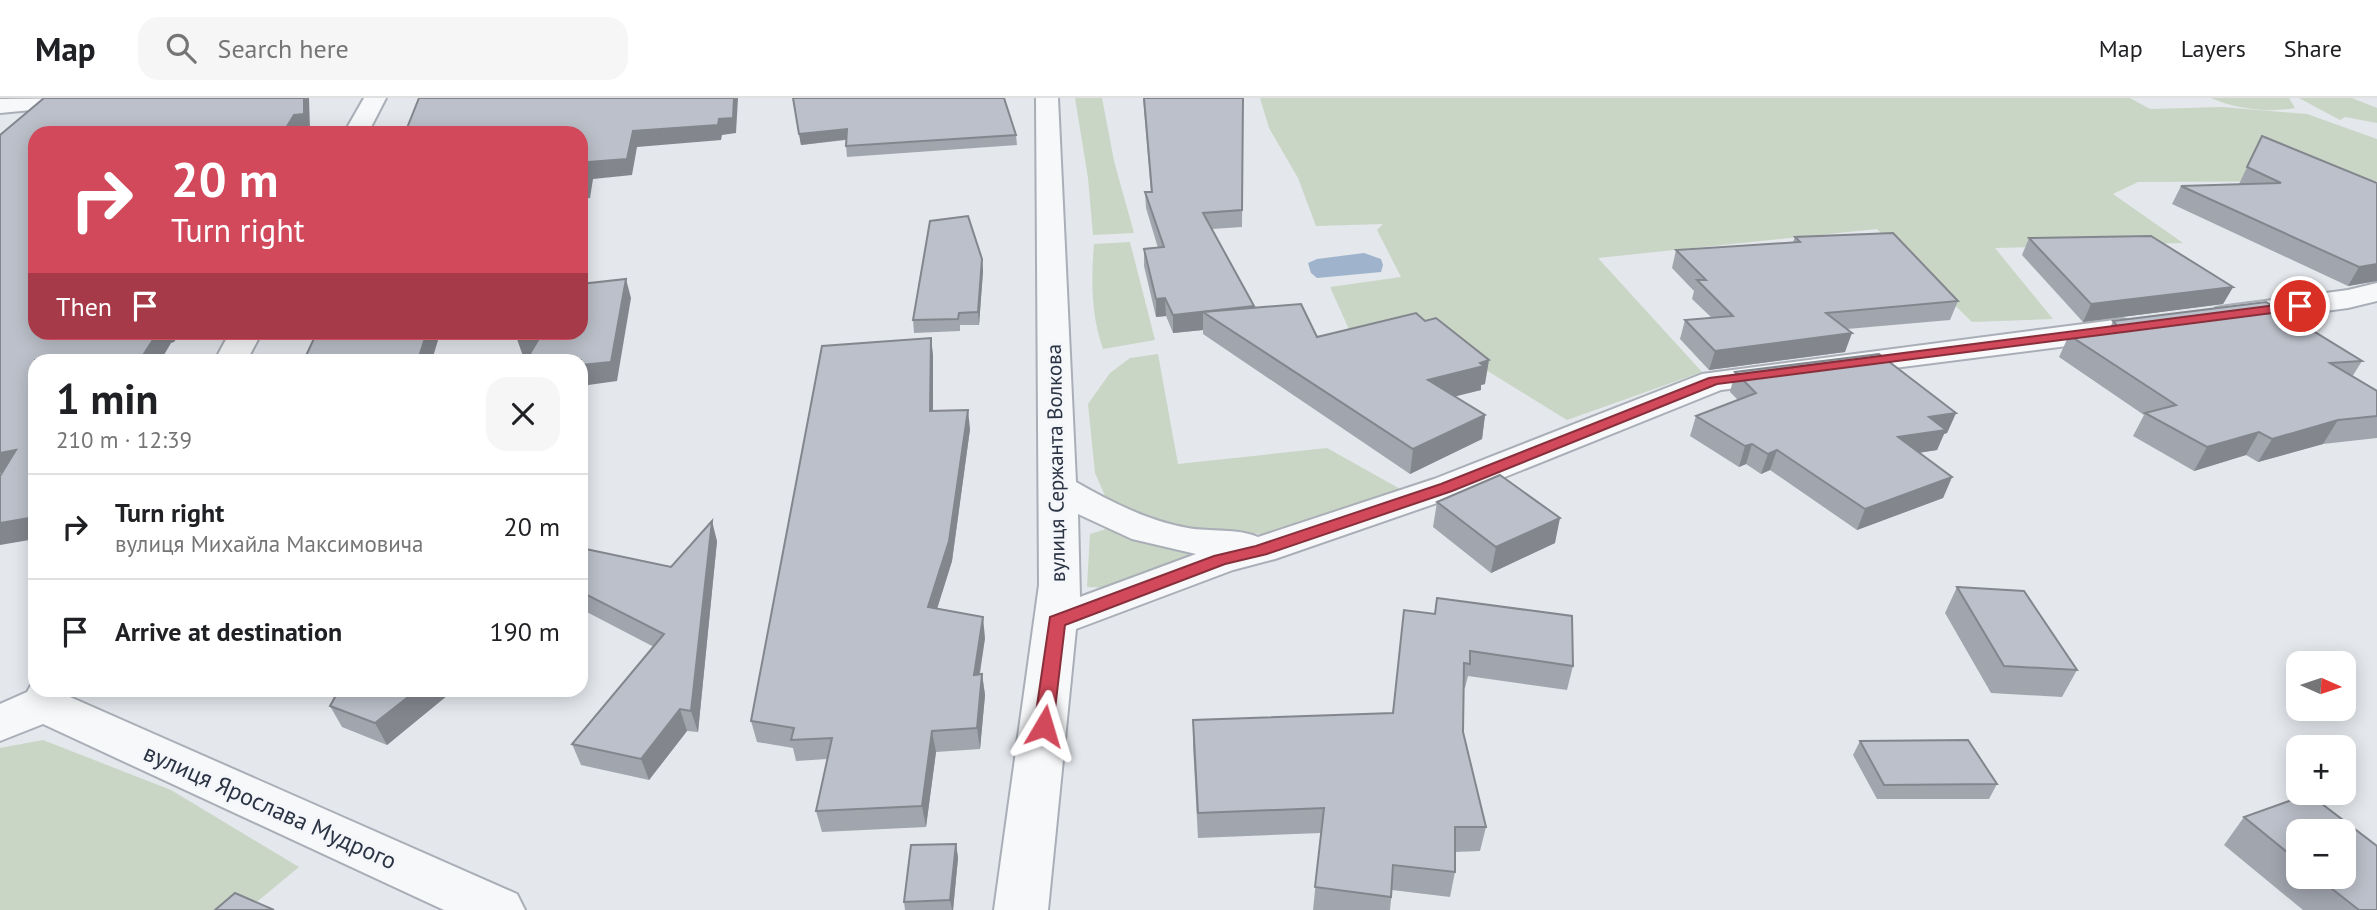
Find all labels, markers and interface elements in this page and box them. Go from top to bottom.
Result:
search box [138,17,628,80]
text: Map [35,27,96,70]
icon: search [162,29,200,67]
text: Search here [218,32,349,65]
text: Map [2099,33,2143,64]
text: Layers [2181,33,2246,64]
text: Share [2284,33,2342,64]
text: 20 m [171,147,278,211]
icon: right [56,154,147,245]
text: Turn right [171,209,305,251]
pin [2270,276,2330,336]
icon: arrive [126,287,164,325]
icon: arrive [2281,287,2319,325]
text: Then [56,290,112,323]
street label: вулиця Сержанта Волкова [1040,344,1071,582]
text: 1 min [56,371,158,426]
button: close [486,377,560,451]
text: 210 m · 12:39 [56,425,192,454]
text: Turn right [115,496,224,529]
icon: right [56,508,94,546]
text: 20 m [504,510,560,543]
text: вулиця Михайла Максимовича [115,529,424,558]
icon: arrive [56,613,94,651]
text: Arrive at destination [115,615,342,648]
text: 190 m [489,615,560,648]
north arrow [2286,651,2356,721]
map controls [2286,651,2356,889]
position arrow [1007,689,1081,763]
button: + [2286,735,2356,805]
street label: вулиця Ярослава Мудрого [139,737,401,876]
button: − [2286,819,2356,889]

